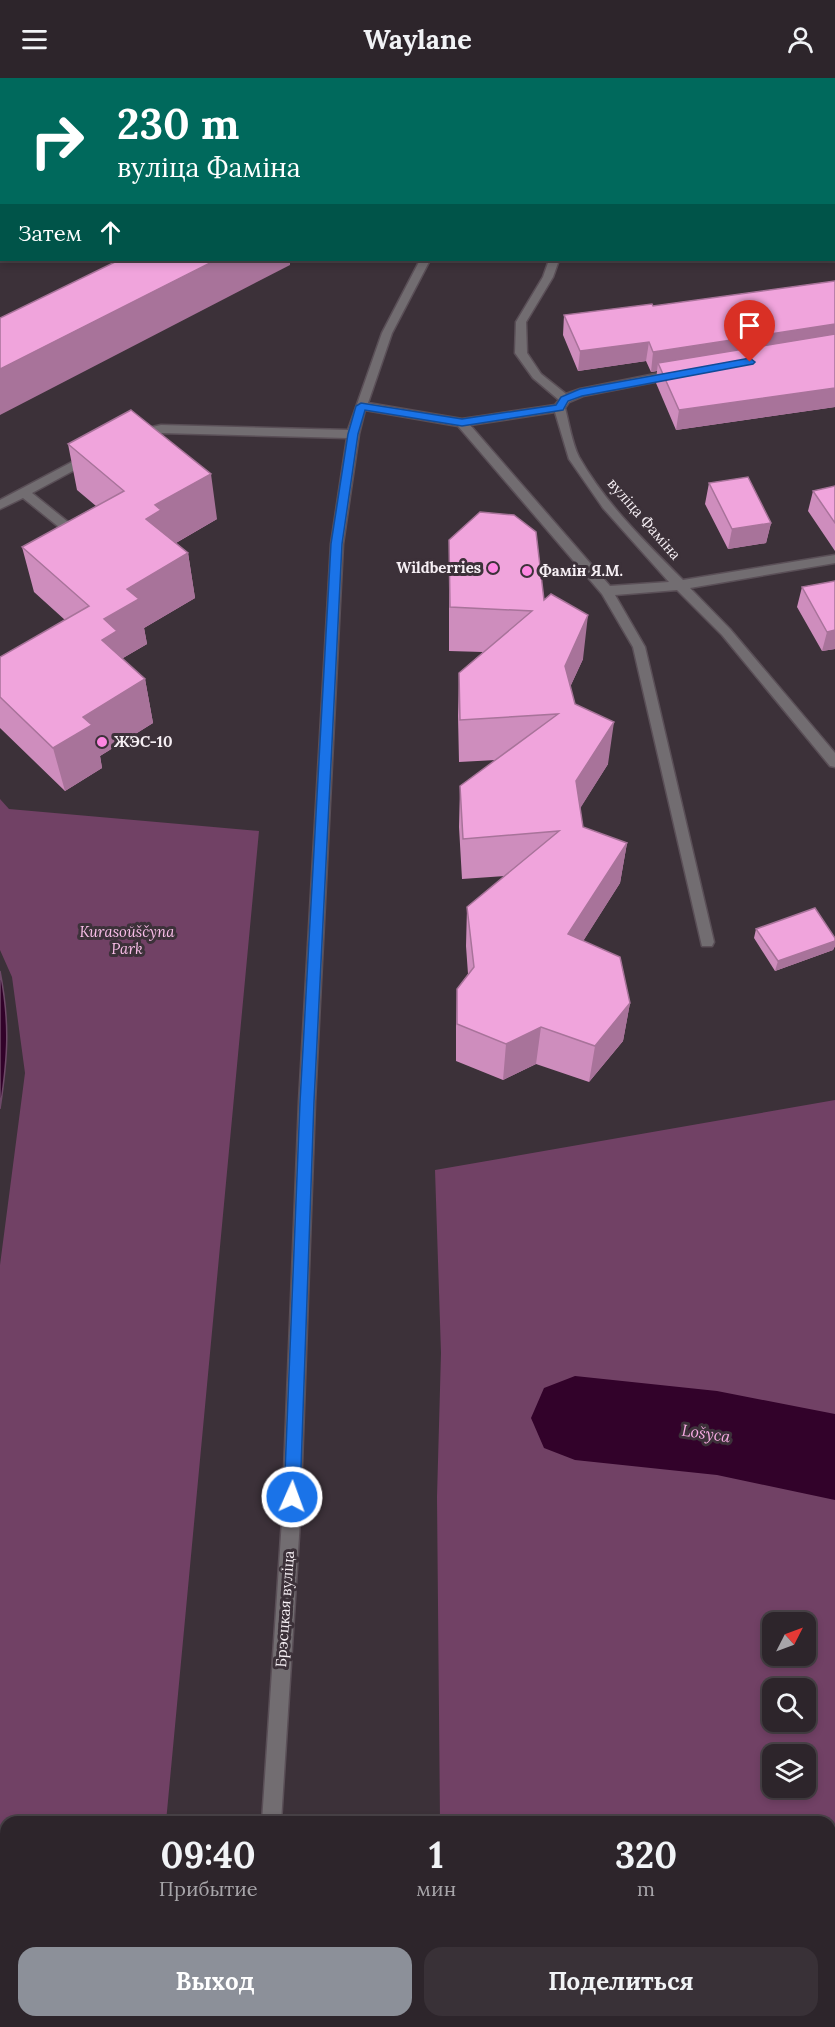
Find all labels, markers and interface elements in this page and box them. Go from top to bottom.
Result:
text: Waylane [363,22,472,56]
icon: menu [18,23,51,56]
icon: person [784,23,817,56]
text: 230 m [117,97,239,151]
icon: right [18,102,96,180]
text: вуліца Фаміна [117,150,301,184]
icon: ahead [94,216,127,249]
text: Затем [18,219,82,247]
pin [724,300,775,362]
icon: arrive [733,309,766,342]
street label: вуліца Фаміна [604,474,685,564]
place label: Wildberries [396,558,481,577]
marker: Wildberries [486,561,500,575]
place label: Фамін Я.М. [539,561,623,580]
marker: Фамін Я.М. [520,564,534,578]
place label: ЖЭС-10 [114,732,173,751]
marker: ЖЭС-10 [95,735,109,749]
park label: Kurasoŭščyna Park [80,922,175,958]
water label: Lošyca [680,1420,732,1446]
position arrow [260,1465,324,1529]
street label: Брэсцкая вуліца [271,1550,298,1668]
north arrow [762,1612,816,1666]
map controls [762,1612,816,1798]
button: search [762,1678,816,1732]
button: layers [762,1744,816,1798]
text: 09:40 [161,1832,256,1878]
text: 1 [429,1832,444,1878]
text: 320 [615,1832,677,1878]
text: Прибытие [159,1876,258,1901]
text: мин [416,1876,456,1901]
text: m [637,1876,655,1901]
button: Выход [18,1947,412,2016]
button: Поделиться [424,1947,818,2016]

